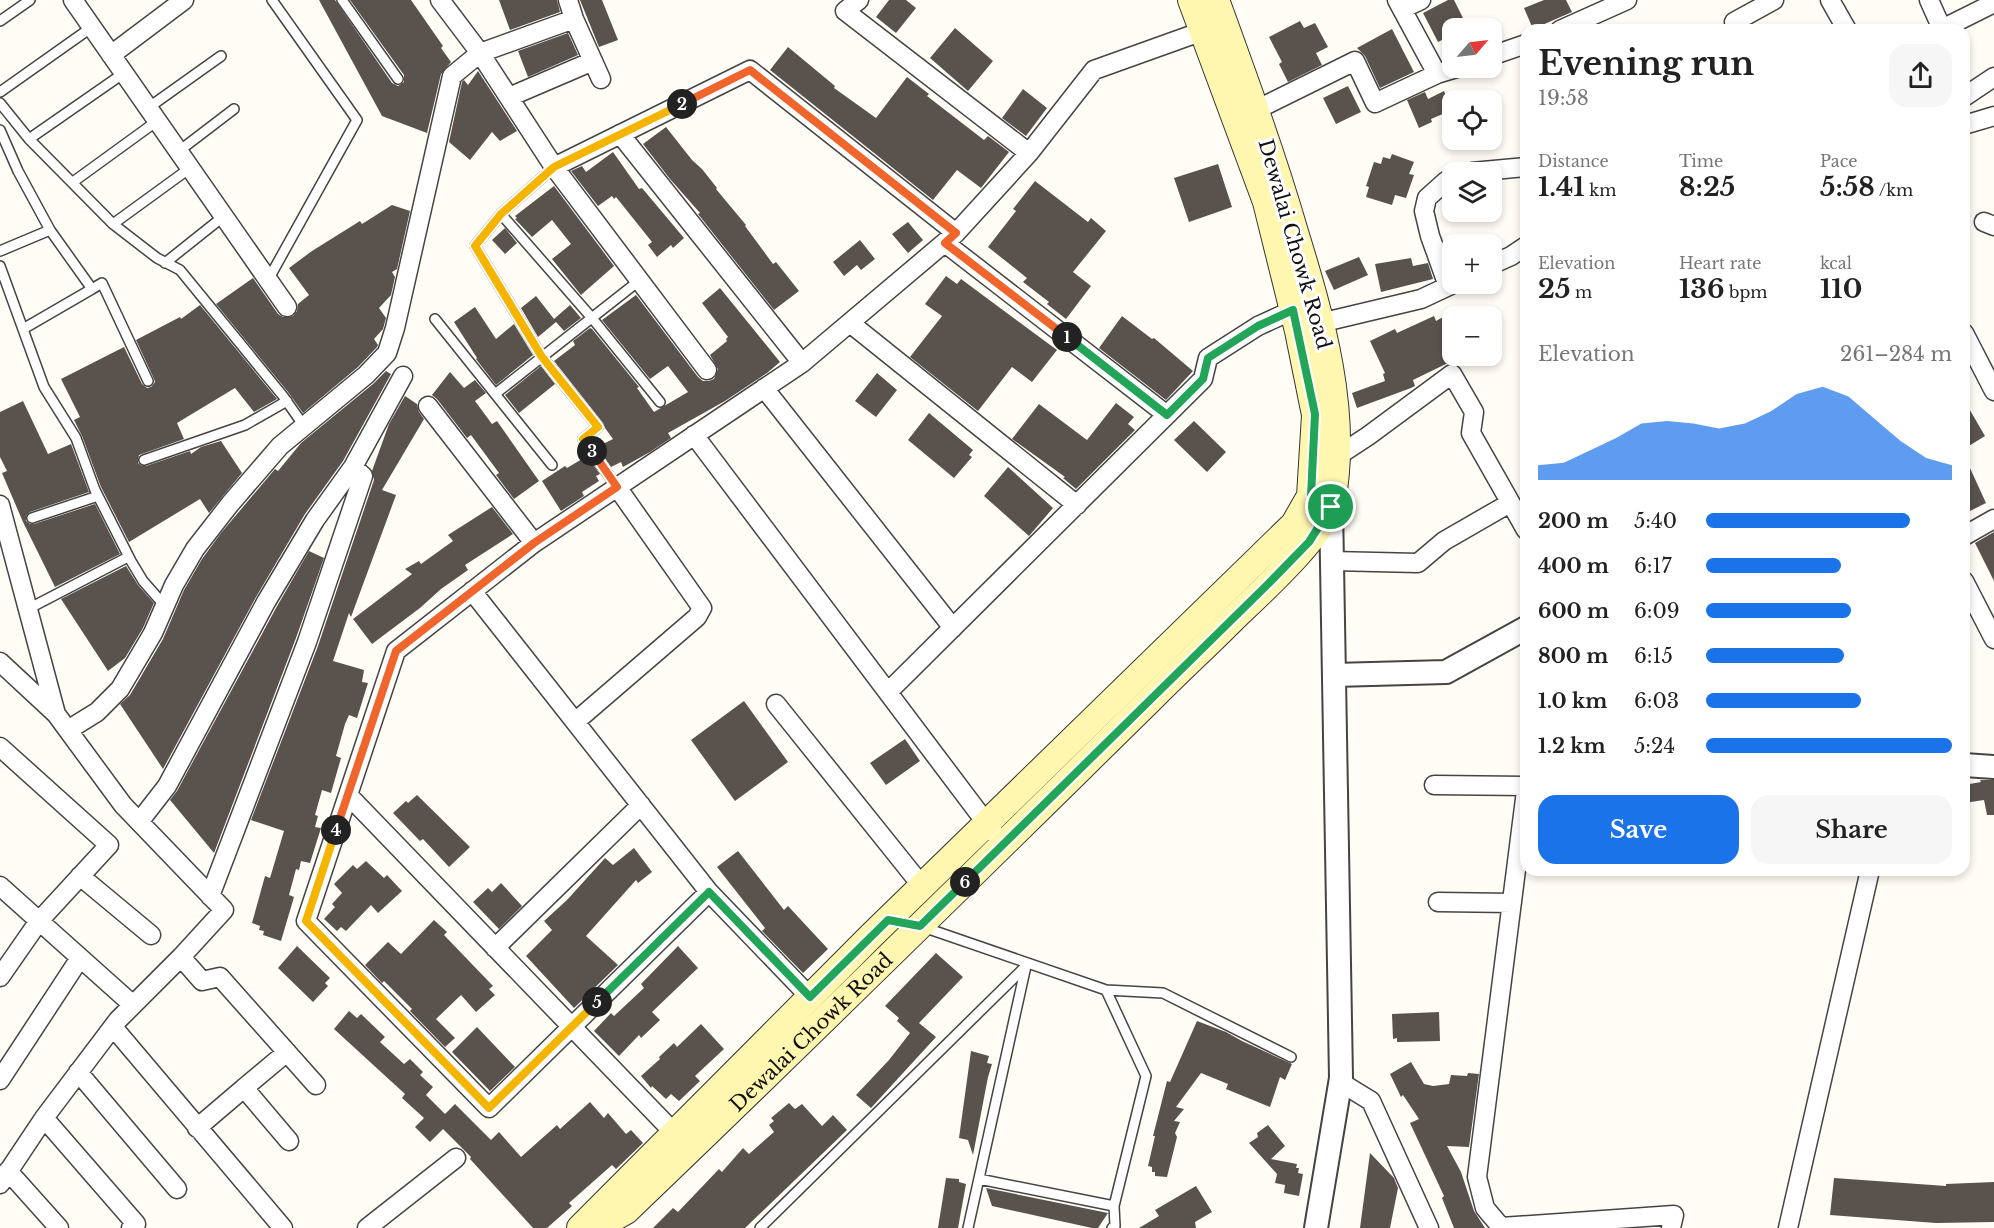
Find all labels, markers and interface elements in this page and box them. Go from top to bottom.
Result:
north arrow [1442,18,1502,78]
map controls [1442,18,1502,366]
text: Evening run [1538,43,1754,84]
button: share [1889,44,1952,107]
text: 19:58 [1538,86,1589,110]
pin: 2 [667,89,697,119]
button: locate [1442,90,1502,150]
text: 2 [677,94,687,114]
street label: Dewalai Chowk Road [1254,136,1336,352]
text: Distance [1538,151,1609,171]
text: Time [1679,151,1723,171]
text: Pace [1820,151,1857,171]
button: layers [1442,162,1502,222]
text: 1.41 [1538,171,1585,203]
text: 8:25 [1679,171,1735,203]
text: 5:58 [1820,171,1875,203]
text: km [1585,180,1616,200]
text: /km [1875,180,1913,200]
button: + [1442,234,1502,294]
text: Elevation [1538,253,1615,273]
text: Heart rate [1679,253,1761,273]
text: kcal [1820,253,1852,273]
text: 25 [1538,273,1570,305]
text: 136 [1679,273,1724,305]
text: 110 [1820,273,1862,305]
text: m [1570,282,1592,302]
text: bpm [1724,282,1768,302]
button: − [1442,306,1502,366]
pin: 1 [1052,322,1082,352]
text: 1 [1064,327,1070,347]
text: Elevation [1538,342,1635,366]
text: 261–284 m [1840,342,1952,366]
pin: 3 [577,436,607,466]
text: 3 [587,441,597,461]
pin [1305,481,1356,532]
icon: arrive [1314,490,1347,523]
text: 200 m [1538,509,1609,533]
text: 5:40 [1634,509,1677,533]
text: 400 m [1538,554,1609,578]
text: 6:17 [1634,554,1672,578]
text: 600 m [1538,599,1609,623]
text: 6:09 [1634,599,1680,623]
text: 800 m [1538,644,1608,668]
text: 6:15 [1634,644,1673,668]
text: 1.0 km [1538,689,1607,713]
text: 6:03 [1634,689,1679,713]
text: 1.2 km [1538,734,1606,758]
text: 5:24 [1634,734,1675,758]
button: Save [1538,795,1739,864]
button: Share [1751,795,1952,864]
pin: 4 [321,815,351,845]
text: 4 [331,820,341,840]
pin: 6 [950,867,980,897]
text: 6 [960,872,970,892]
street label: Dewalai Chowk Road [725,948,898,1117]
pin: 5 [582,987,612,1017]
text: 5 [592,992,602,1012]

